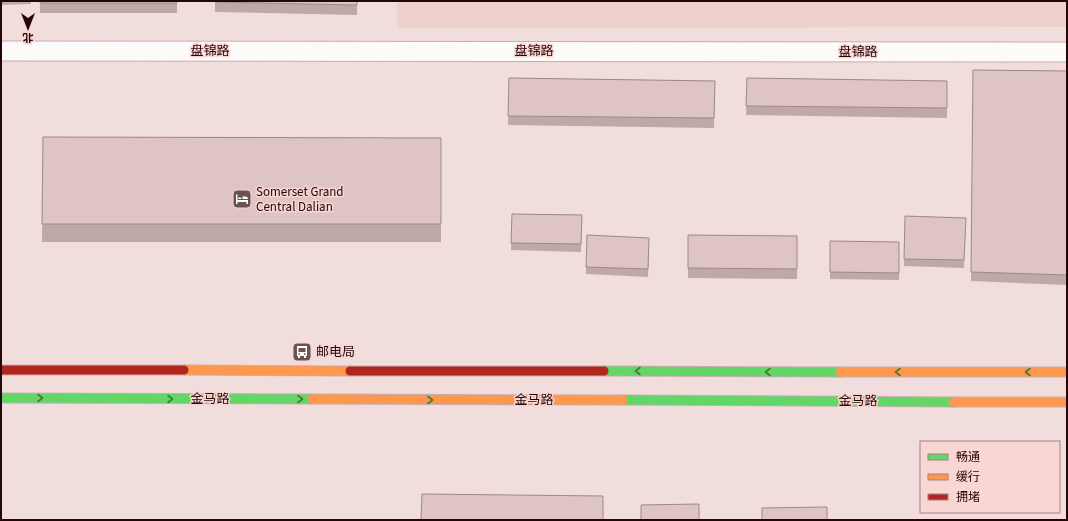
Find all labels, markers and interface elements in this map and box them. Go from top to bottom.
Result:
north arrow [8,8,48,48]
text: 北 [23,30,34,45]
street label: 盘锦路 [190,42,230,60]
street label: 盘锦路 [514,42,554,60]
street label: 盘锦路 [838,43,878,61]
place label: Somerset Grand Central Dalian [256,183,344,216]
hotel icon: Somerset Grand Central Dalian [231,188,253,210]
bus stop icon: 邮电局 [291,341,313,363]
place label: 邮电局 [316,343,355,361]
one-way arrow [635,367,641,375]
one-way arrow [765,368,771,376]
one-way arrow [895,368,901,376]
one-way arrow [1025,368,1031,376]
street label: 金马路 [190,390,230,408]
street label: 金马路 [514,391,554,409]
street label: 金马路 [838,392,878,410]
one-way arrow [37,394,43,402]
one-way arrow [167,395,173,403]
one-way arrow [297,395,303,403]
one-way arrow [427,396,433,404]
legend [920,441,1060,513]
text: 畅通 [956,449,980,466]
text: 缓行 [956,469,980,486]
text: 拥堵 [956,489,980,506]

